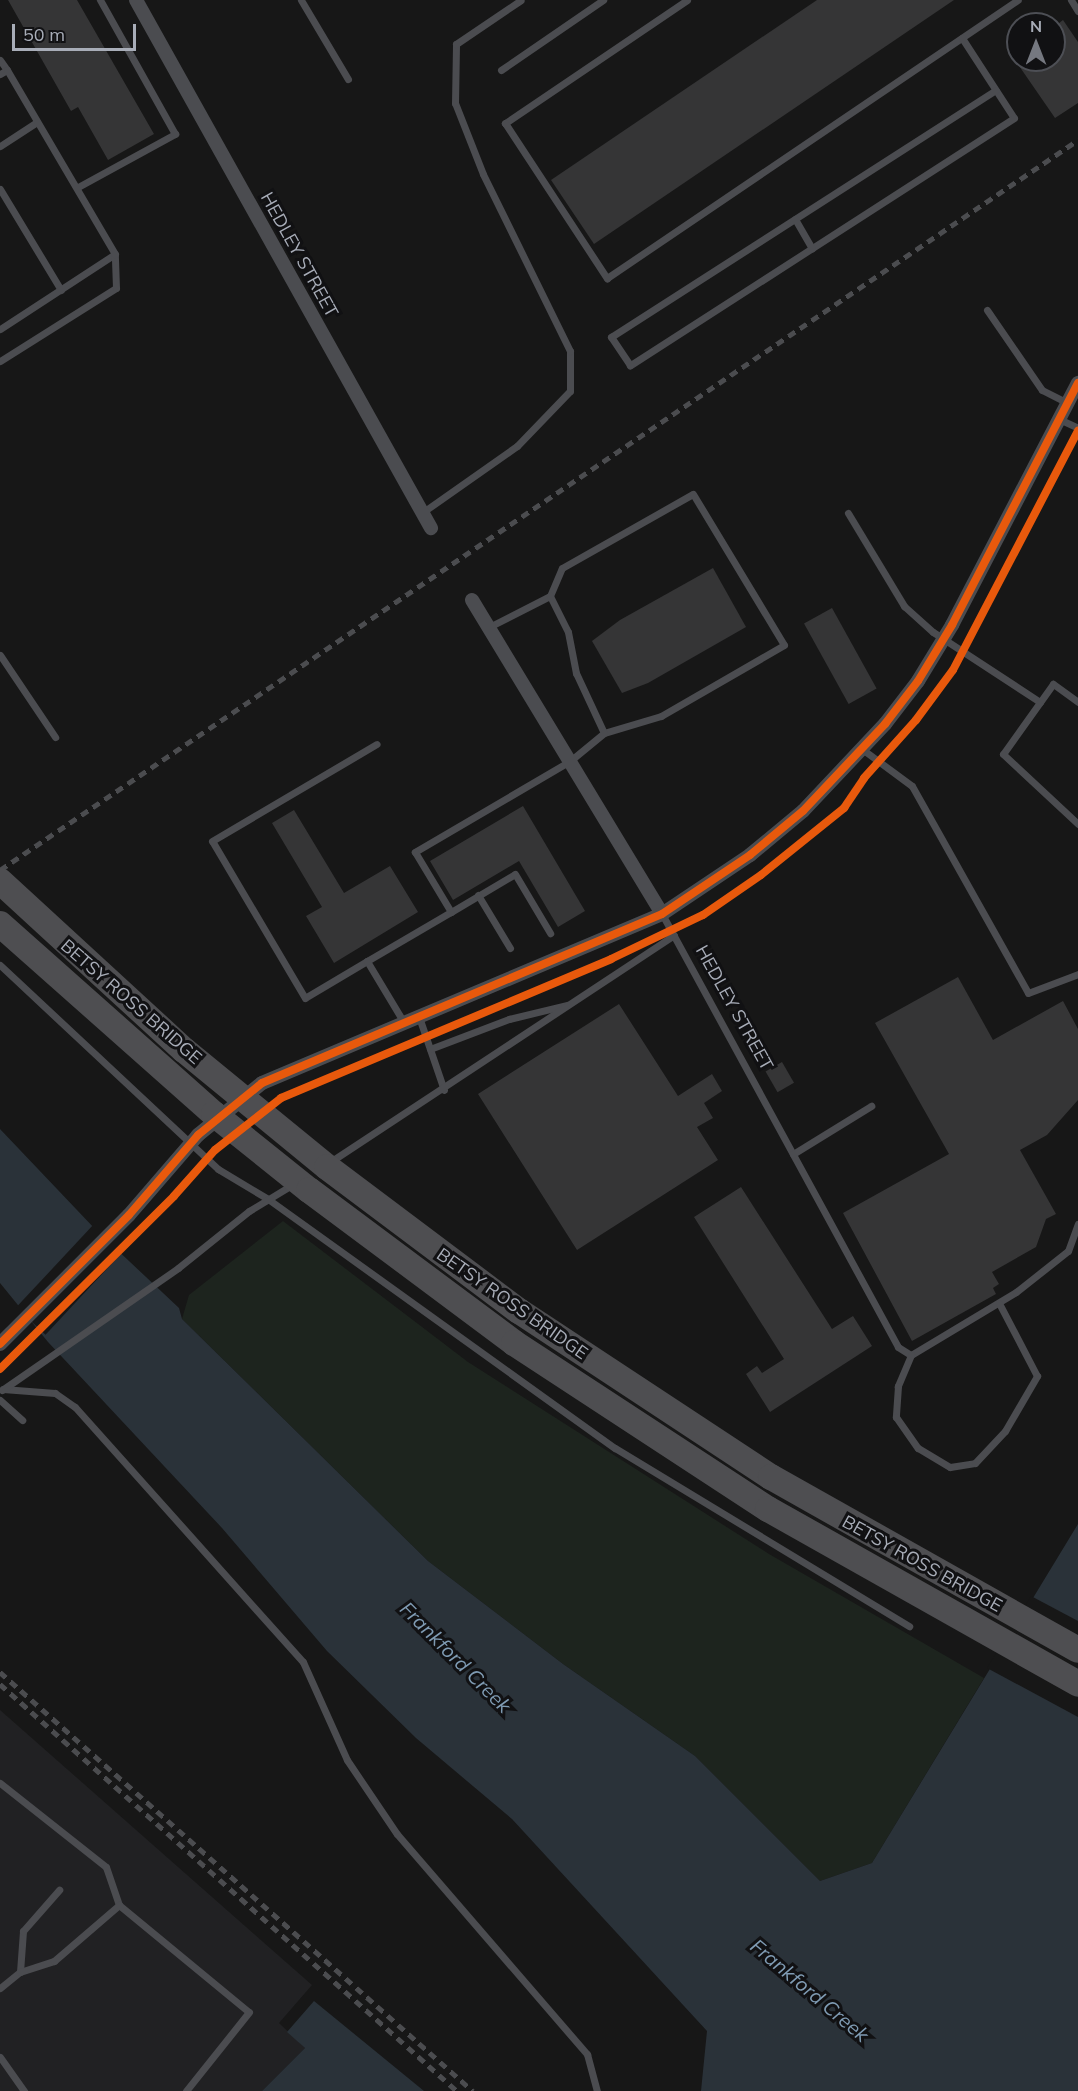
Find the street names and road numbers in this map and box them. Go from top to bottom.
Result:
street label: HEDLEY STREET [256,189,342,321]
street label: BETSY ROSS BRIDGE [56,935,206,1069]
street label: HEDLEY STREET [691,942,777,1074]
street label: BETSY ROSS BRIDGE [432,1244,592,1364]
street label: BETSY ROSS BRIDGE [838,1511,1006,1617]

